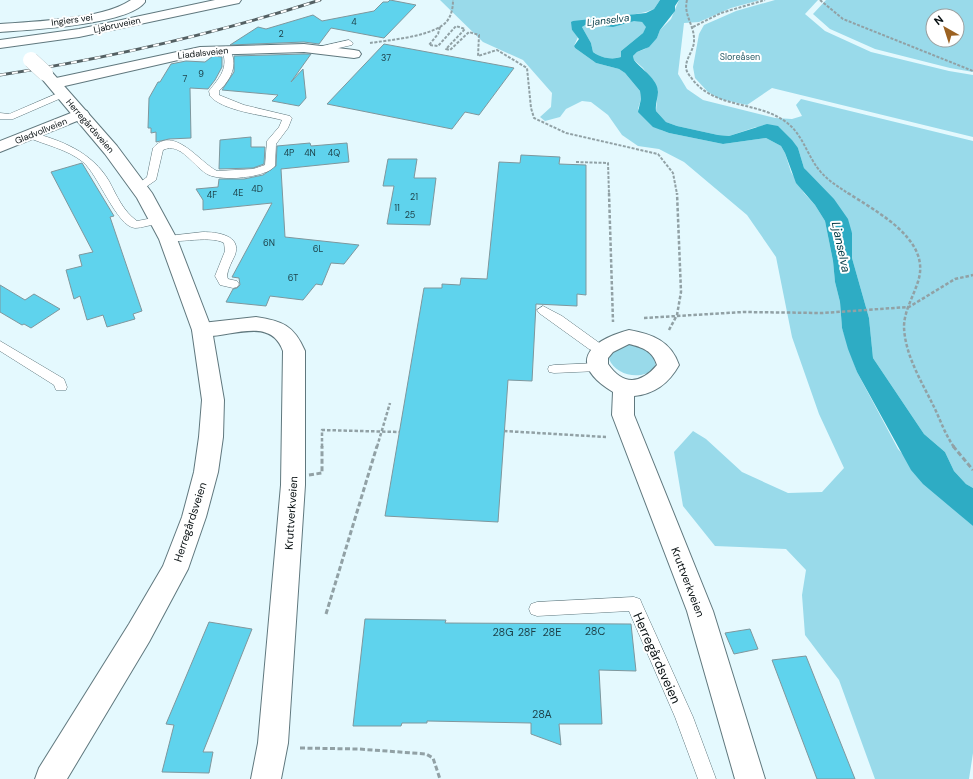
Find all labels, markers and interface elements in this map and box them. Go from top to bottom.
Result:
north arrow [925,8,965,48]
street label: Ingiers vei [51,11,93,29]
water label: Ljanselva [586,11,630,29]
text: N [931,12,946,28]
street label: Ljabruveien [92,14,142,36]
house number: 4 [351,16,357,28]
house number: 2 [278,28,284,40]
street label: Liadalsveien [177,44,229,62]
park label: Sloreåsen [720,51,760,63]
house number: 37 [381,52,391,64]
house number: 9 [198,68,204,80]
house number: 7 [183,73,188,85]
street label: Herregårdsveien [63,96,117,156]
street label: Gladvollveien [13,115,69,147]
house number: 4P [284,147,294,159]
house number: 4N [304,147,316,159]
house number: 4Q [328,147,340,159]
house number: 4D [251,183,263,195]
house number: 4E [233,187,243,199]
house number: 4F [207,189,217,201]
house number: 21 [410,191,418,203]
house number: 11 [394,202,400,214]
house number: 25 [405,209,415,221]
water label: Ljanselva [828,220,854,274]
house number: 6N [263,237,275,249]
house number: 6L [313,243,323,255]
house number: 6T [288,272,298,284]
street label: Kruttverkveien [281,476,301,550]
street label: Herregårdsveien [171,480,209,564]
street label: Kruttverkveien [668,545,708,619]
street label: Herregårdsveien [629,610,685,706]
house number: 28C [585,624,605,638]
house number: 28G [492,625,514,639]
house number: 28F [518,625,536,639]
house number: 28E [542,625,562,639]
house number: 28A [532,707,552,721]

